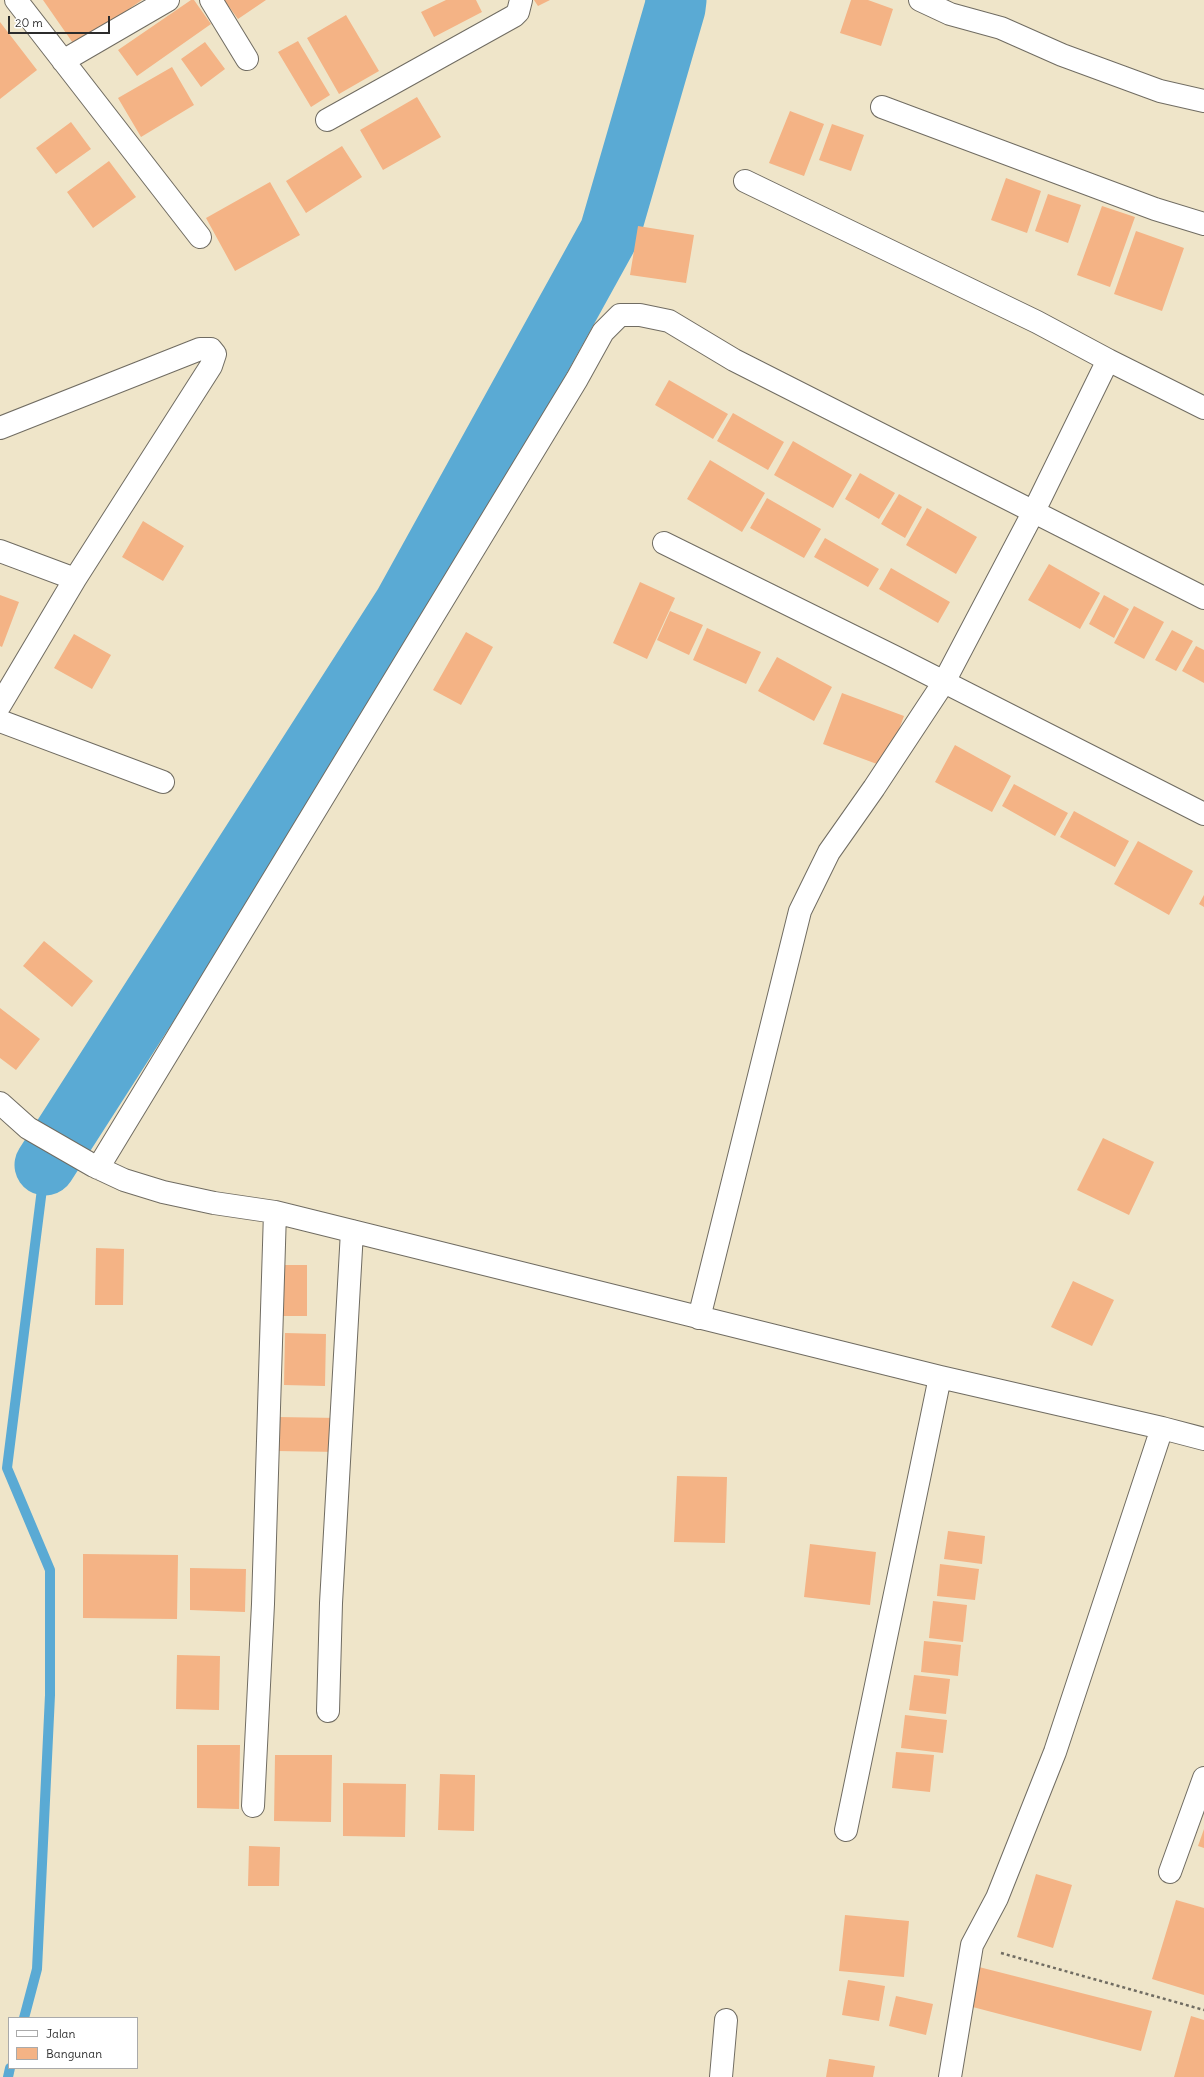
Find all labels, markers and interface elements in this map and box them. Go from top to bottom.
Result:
scale bar [10,8,112,34]
text: 20 m [15,15,43,30]
legend [8,2017,138,2069]
text: Jalan [46,2026,75,2041]
text: Bangunan [46,2046,102,2061]

